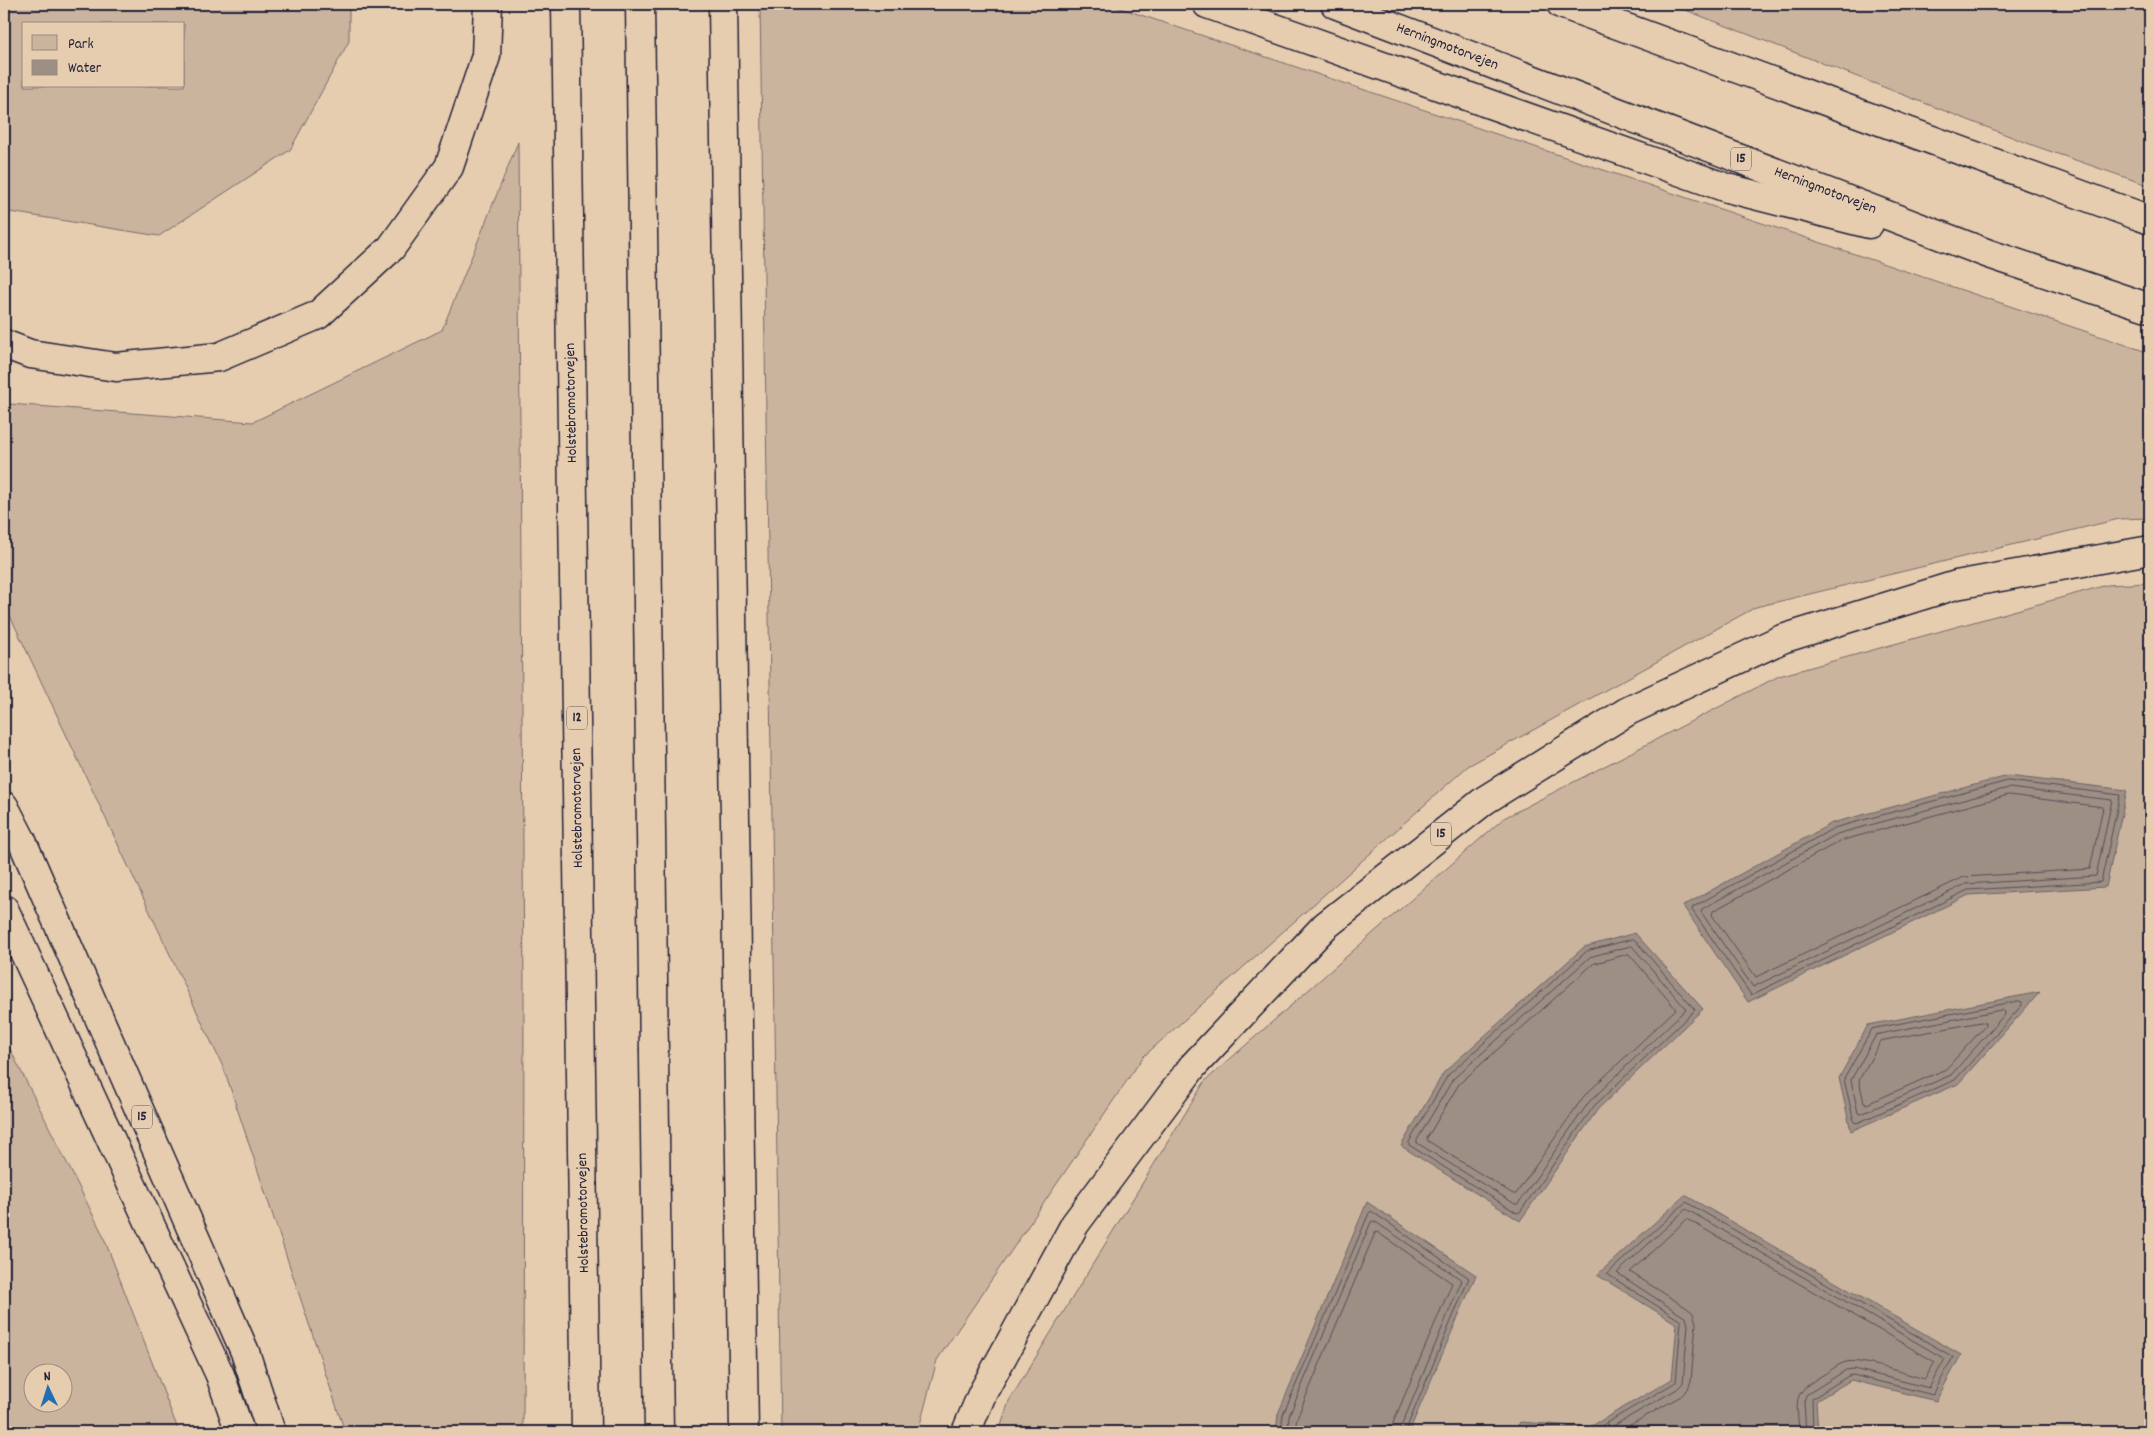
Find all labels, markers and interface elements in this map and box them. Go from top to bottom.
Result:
street label: Herningmotorvejen [1393,17,1501,77]
legend [22,22,185,88]
text: Park [68,34,94,56]
text: Water [68,58,102,80]
road number: 15 [1731,148,1751,170]
street label: Herningmotorvejen [1771,161,1879,221]
street label: Holstebromotorvejen [560,343,584,463]
road number: 12 [567,706,587,730]
street label: Holstebromotorvejen [566,748,590,868]
road number: 15 [1431,822,1451,846]
road number: 15 [132,1106,152,1128]
street label: Holstebromotorvejen [572,1153,596,1273]
north arrow [22,1364,72,1414]
text: N [43,1367,51,1387]

